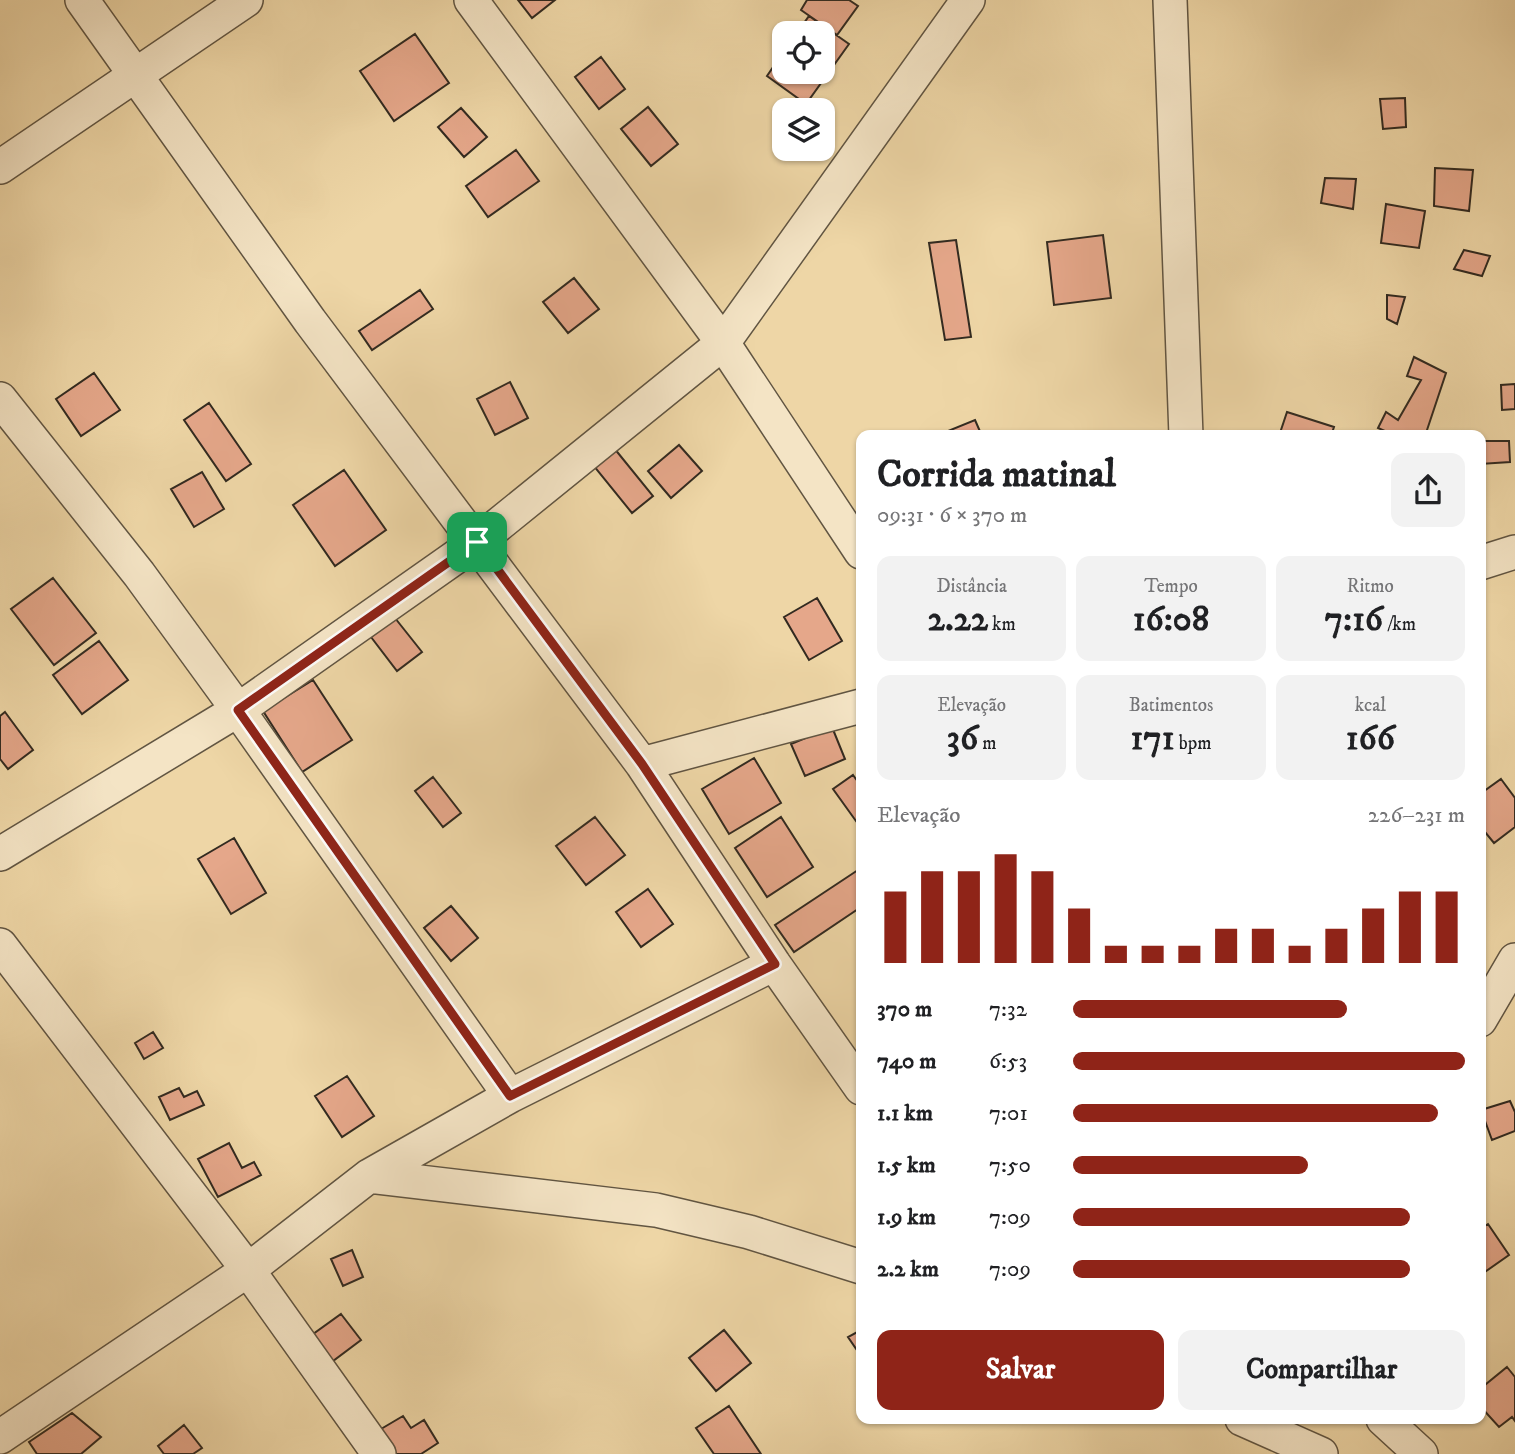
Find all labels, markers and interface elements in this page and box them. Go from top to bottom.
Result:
map controls [772,21,835,161]
button: locate [772,21,835,84]
button: layers [772,98,835,161]
text: Corrida matinal [877,451,1116,499]
button: share [1391,453,1465,527]
text: 09:31 · 6 × 370 m [877,501,1027,530]
pin [447,512,507,572]
icon: arrive [458,523,496,561]
text: Distância [936,575,1007,598]
text: Tempo [1144,575,1198,598]
text: Ritmo [1347,575,1394,598]
text: 2.22 [928,598,988,642]
text: 16:08 [1133,598,1209,642]
text: 7:16 [1325,598,1383,642]
text: km [988,613,1016,636]
text: /km [1383,613,1416,636]
text: Elevação [937,694,1006,717]
text: Batimentos [1129,694,1213,717]
text: kcal [1355,694,1386,717]
text: 36 [947,717,978,761]
text: 171 [1131,717,1175,761]
text: 166 [1346,717,1395,761]
text: m [978,732,996,755]
text: bpm [1175,732,1211,755]
text: Elevação [877,801,960,830]
text: 226–231 m [1368,801,1465,830]
text: 370 m [877,995,932,1024]
text: 7:32 [989,995,1027,1024]
text: 740 m [877,1047,937,1076]
text: 6:53 [989,1047,1027,1076]
text: 1.1 km [877,1099,933,1128]
text: 7:01 [989,1099,1028,1128]
text: 1.5 km [877,1151,936,1180]
text: 7:50 [989,1151,1031,1180]
text: 1.9 km [877,1203,936,1232]
text: 7:09 [989,1203,1031,1232]
text: 2.2 km [877,1255,939,1284]
text: 7:09 [989,1255,1031,1284]
button: Salvar [877,1330,1164,1410]
button: Compartilhar [1178,1330,1465,1410]

